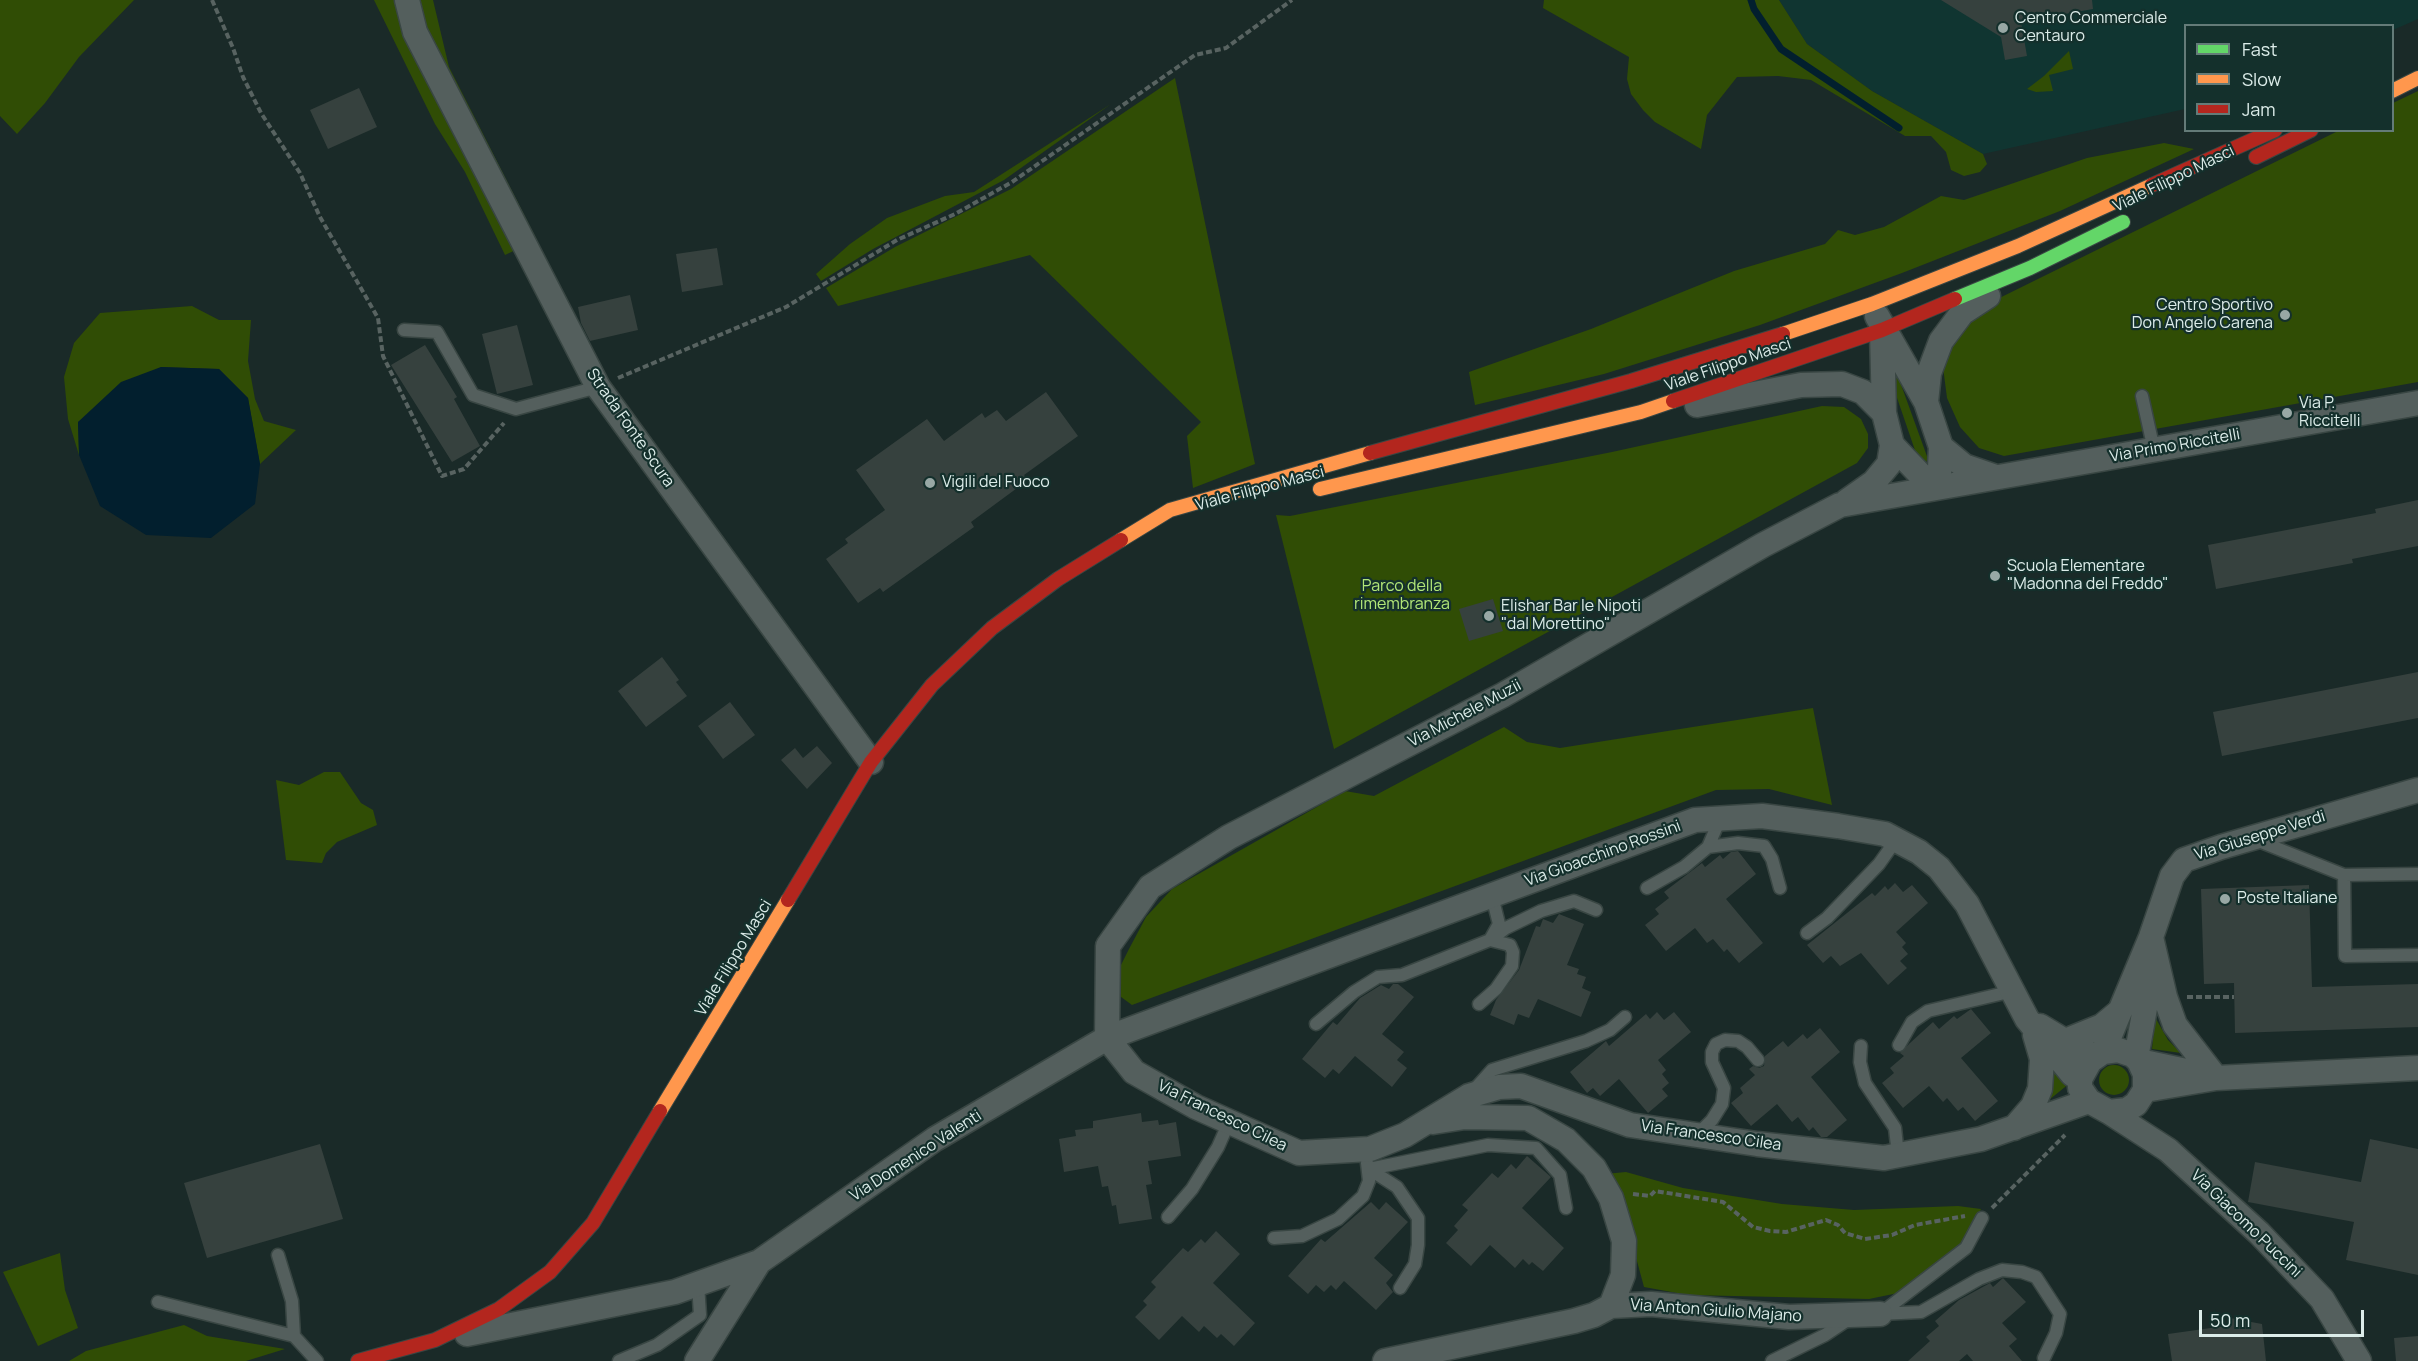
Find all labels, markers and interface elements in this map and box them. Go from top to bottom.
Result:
place label: Centro Commerciale Centauro [2015,9,2167,47]
marker: Centro Commerciale Centauro [1996,21,2010,35]
legend [2184,24,2394,132]
text: Fast [2242,37,2277,61]
text: Slow [2242,67,2281,91]
text: Jam [2242,97,2276,121]
street label: Viale Filippo Masci [2110,141,2238,217]
place label: Centro Sportivo Don Angelo Carena [2132,296,2273,334]
marker: Centro Sportivo Don Angelo Carena [2278,308,2292,322]
street label: Viale Filippo Masci [1662,334,1794,396]
street label: Strada Fonte Scura [582,365,678,491]
place label: Via P. Riccitelli [2299,394,2360,432]
marker: Via P. Riccitelli [2280,406,2294,420]
street label: Via Primo Riccitelli [2108,425,2242,467]
street label: Viale Filippo Masci [1194,463,1326,515]
place label: Vigili del Fuoco [942,473,1050,493]
marker: Vigili del Fuoco [923,476,937,490]
place label: Scuola Elementare "Madonna del Freddo" [2007,557,2169,595]
marker: Scuola Elementare "Madonna del Freddo" [1988,569,2002,583]
park label: Parco della rimembranza [1354,577,1450,615]
place label: Elishar Bar le Nipoti "dal Morettino" [1501,597,1641,635]
marker: Elishar Bar le Nipoti "dal Morettino" [1482,609,1496,623]
street label: Via Michele Muzii [1405,676,1525,752]
street label: Via Giuseppe Verdi [2192,807,2328,865]
street label: Via Gioacchino Rossini [1522,817,1684,891]
place label: Poste Italiane [2237,889,2337,909]
marker: Poste Italiane [2218,892,2232,906]
street label: Viale Filippo Masci [692,896,776,1020]
street label: Via Francesco Cilea [1154,1076,1290,1156]
street label: Via Domenico Valenti [847,1106,985,1206]
street label: Via Francesco Cilea [1640,1117,1782,1155]
street label: Via Giacomo Puccini [2187,1166,2305,1282]
street label: Via Anton Giulio Majano [1630,1295,1802,1327]
scale bar [2202,1298,2367,1336]
text: 50 m [2210,1308,2250,1332]

